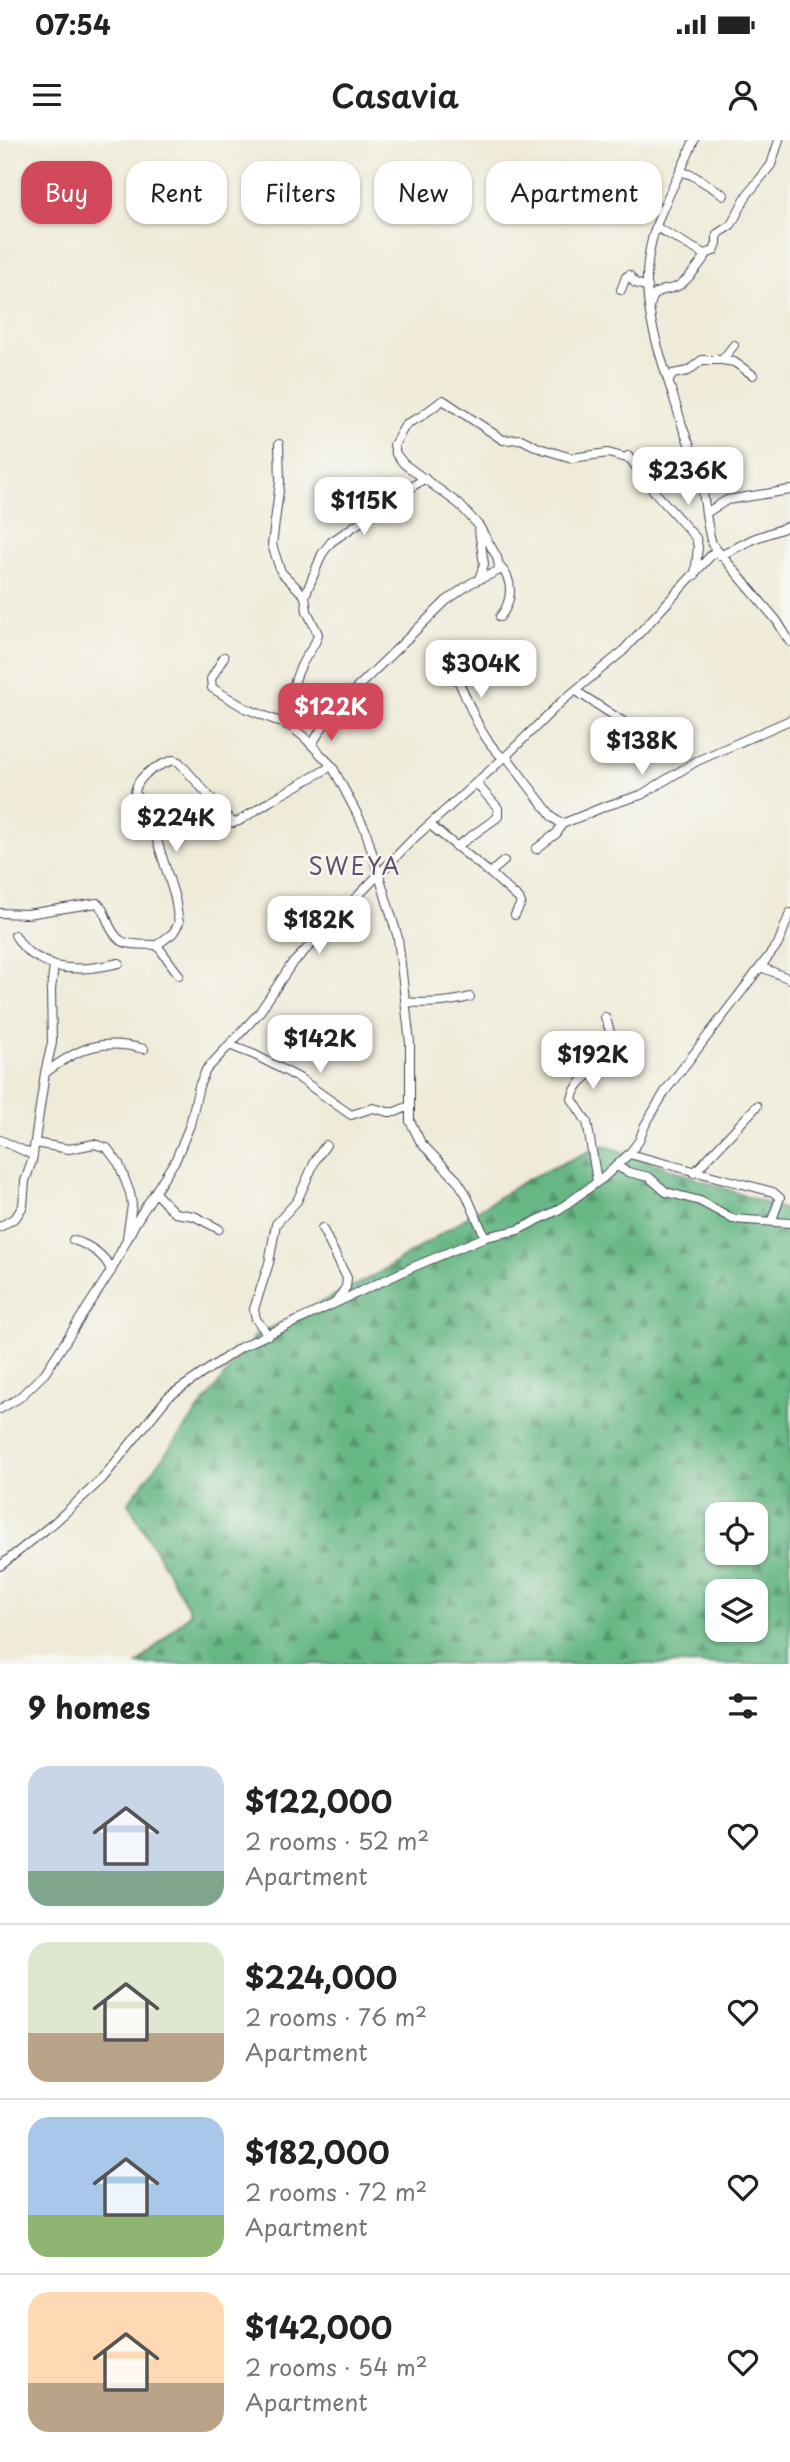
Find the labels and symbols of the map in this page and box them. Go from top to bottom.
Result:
pin: $236K [639,448,737,507]
pin: $115K [315,478,413,537]
pin: $304K [432,640,530,700]
pin: $122K [282,684,380,743]
pin: $138K [593,718,691,777]
pin: $224K [127,794,225,854]
district label: SWEYA [309,848,401,883]
pin: $182K [270,896,368,956]
pin: $142K [271,1016,369,1075]
pin: $192K [544,1032,642,1091]

